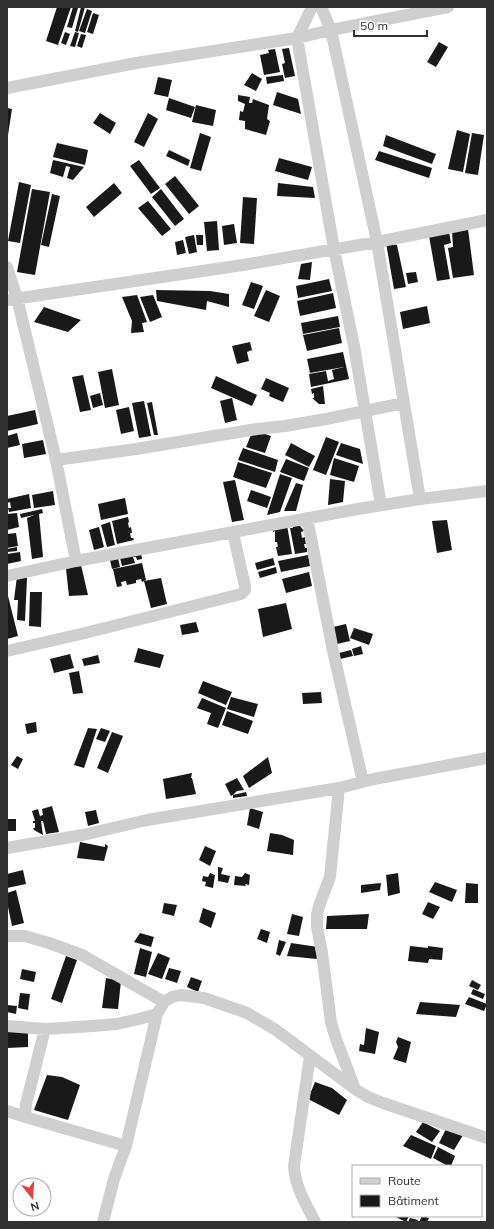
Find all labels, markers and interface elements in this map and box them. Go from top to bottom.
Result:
scale bar [354,12,427,38]
text: 50 m [360,18,388,33]
legend [352,1165,482,1217]
text: Route [388,1173,421,1188]
north arrow [12,1177,52,1217]
text: Bâtiment [388,1193,439,1208]
text: N [29,1199,41,1214]

